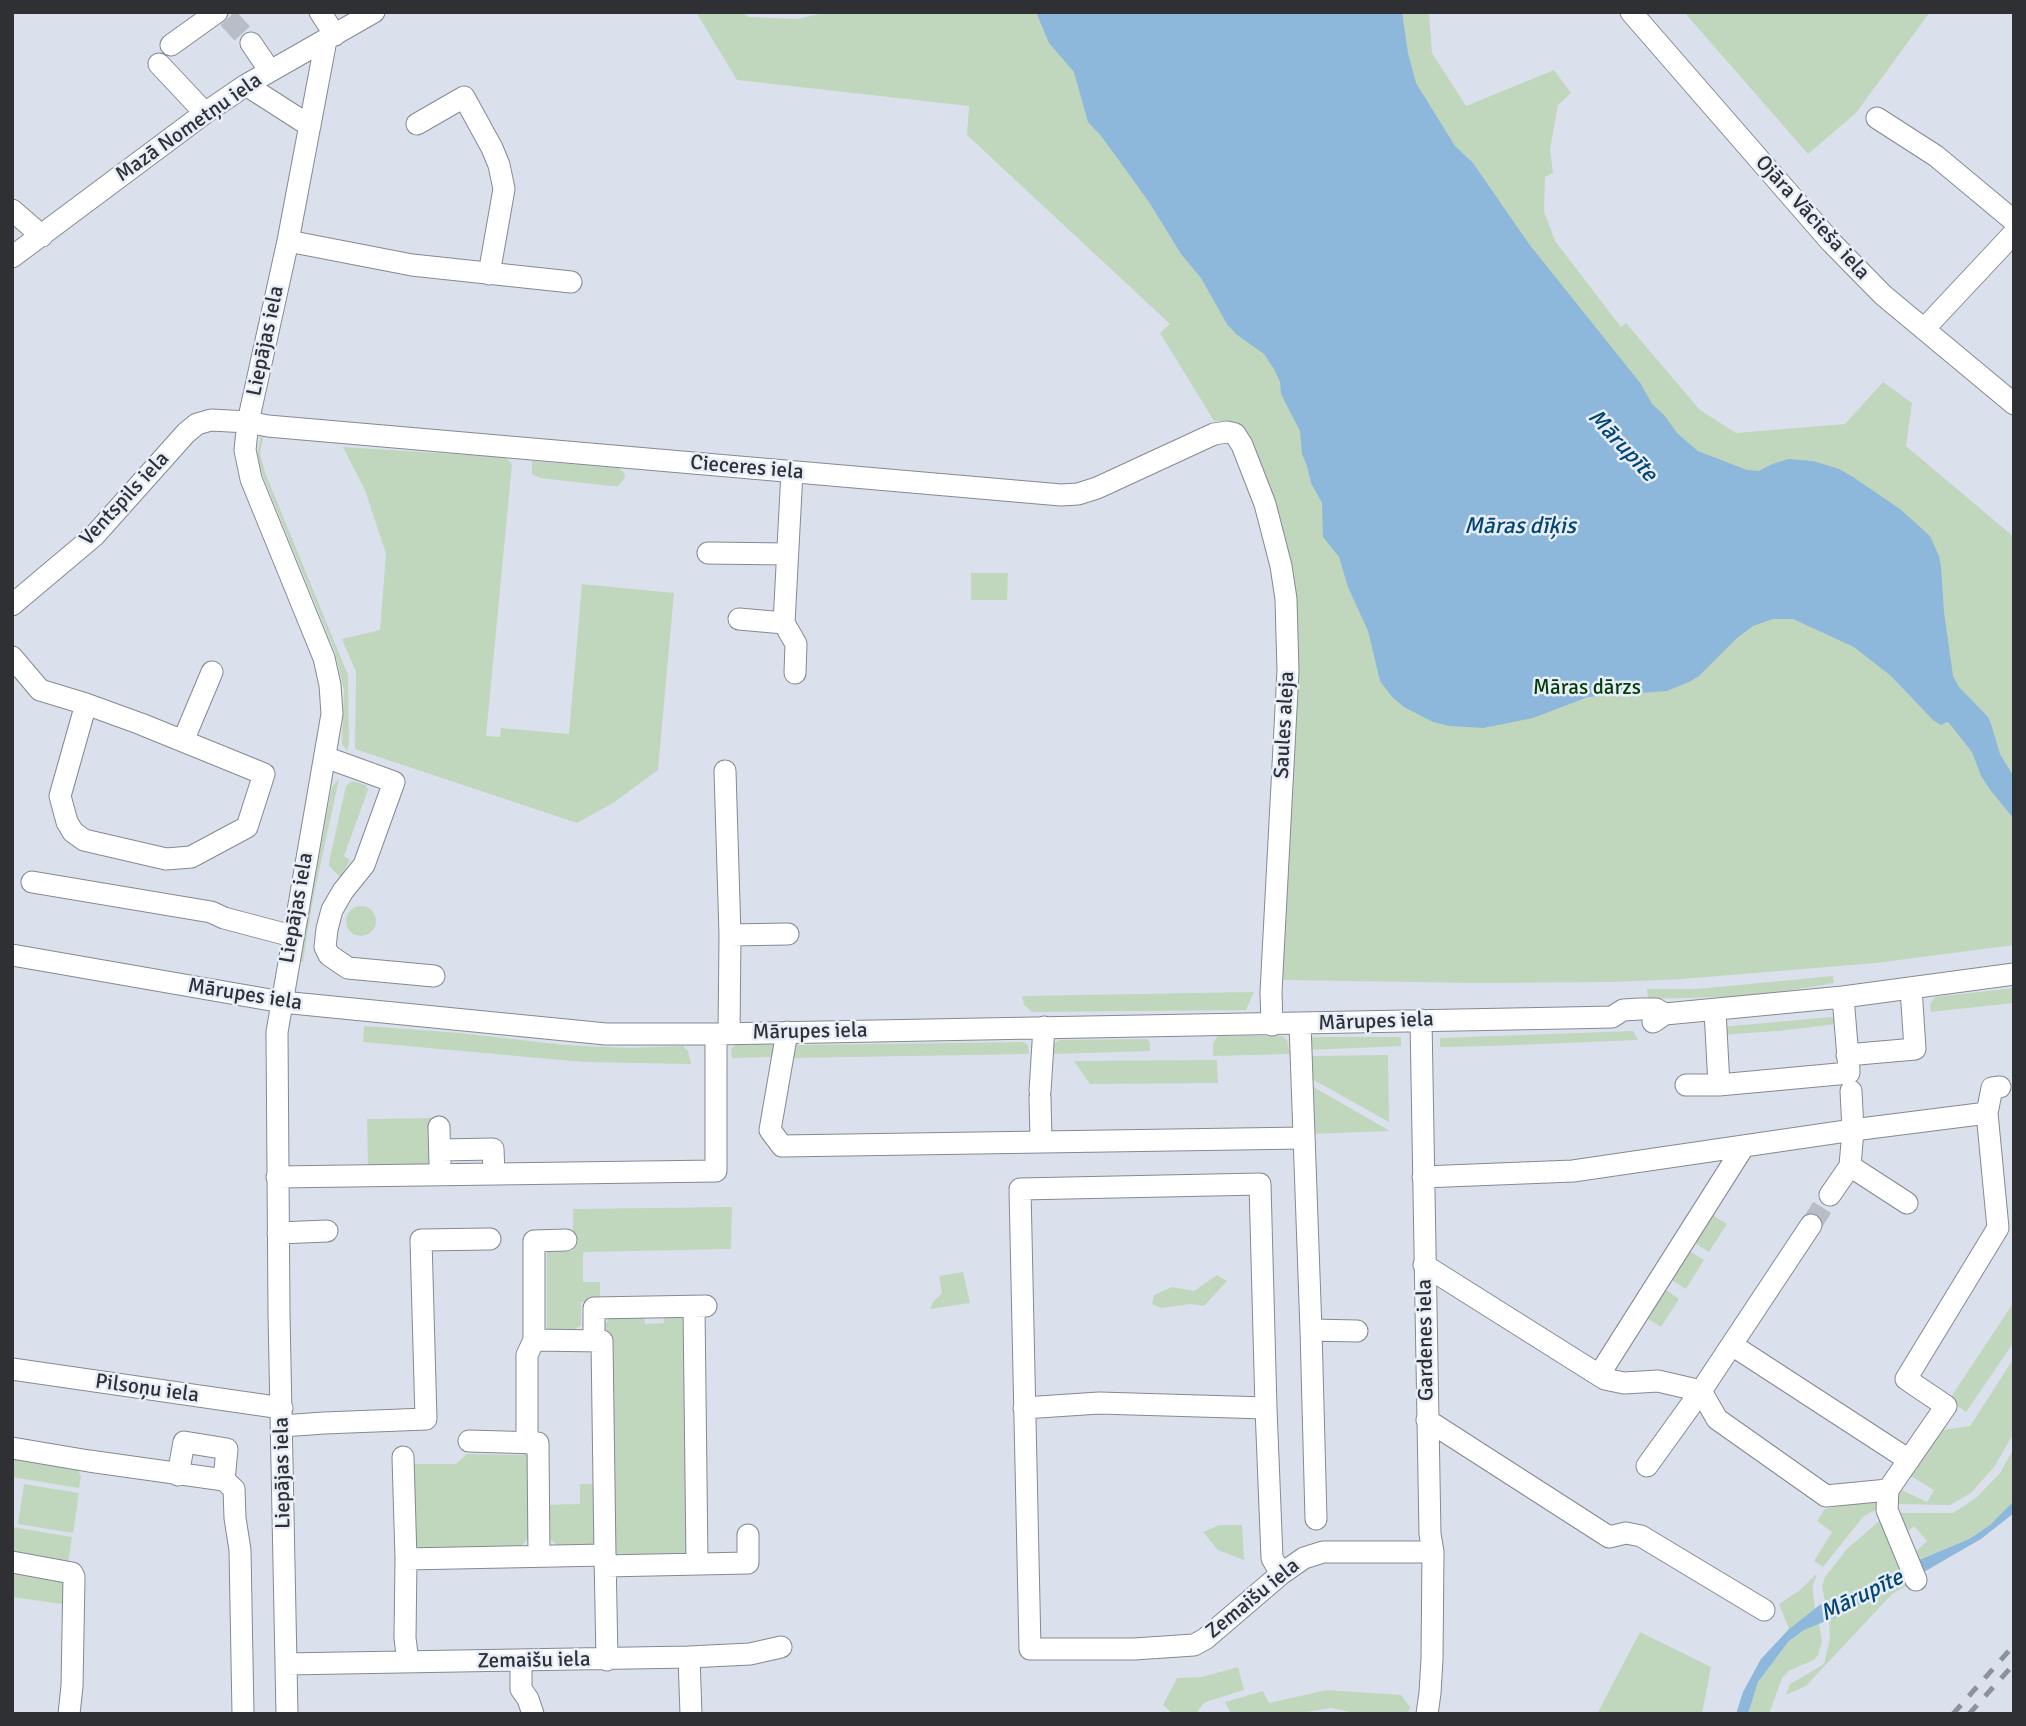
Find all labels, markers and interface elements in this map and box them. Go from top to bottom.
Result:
street label: Mazā Nometņu iela [111,68,267,188]
street label: Ojāra Vācieša iela [1749,151,1875,285]
street label: Liepājas iela [242,284,290,398]
water label: Mārupīte [1582,404,1662,488]
street label: Ventspils iela [75,447,175,551]
street label: Cieceres iela [689,450,805,486]
water label: Māras dīķis [1464,513,1576,541]
street label: Saules aleja [1270,671,1300,779]
park label: Māras dārzs [1533,675,1641,701]
street label: Liepājas iela [275,851,319,965]
street label: Mārupes iela [186,974,304,1016]
street label: Mārupes iela [1318,1007,1434,1037]
street label: Mārupes iela [752,1018,868,1046]
street label: Gardenes iela [1412,1279,1440,1401]
street label: Pilsoņu iela [94,1369,200,1409]
street label: Liepājas iela [269,1417,297,1529]
street label: Zemaišu iela [1201,1554,1305,1644]
water label: Mārupīte [1816,1564,1908,1628]
street label: Zemaišu iela [477,1647,591,1675]

